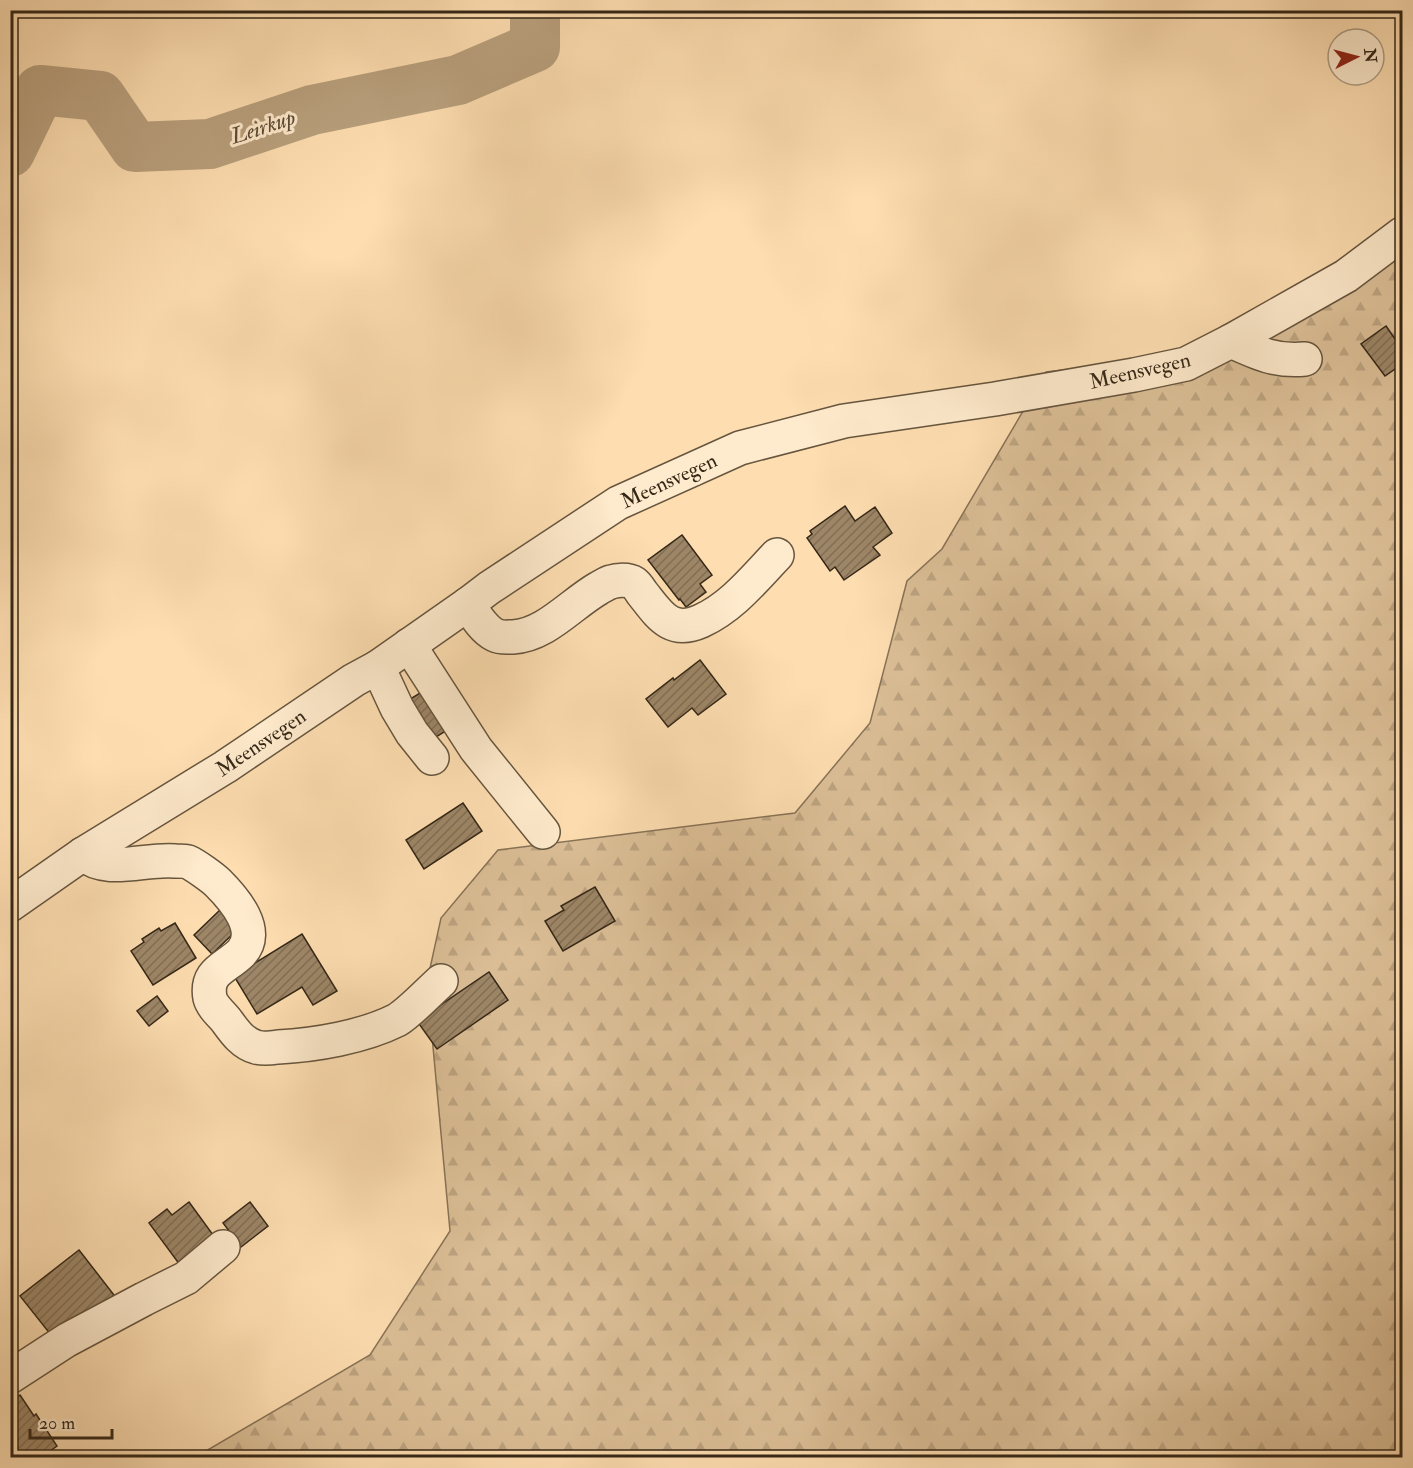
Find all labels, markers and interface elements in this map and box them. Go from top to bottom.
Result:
north arrow [1326,27,1386,87]
text: N [1359,46,1381,64]
water label: Leirkup [226,103,299,151]
street label: Meensvegen [1087,346,1193,396]
street label: Meensvegen [617,447,722,515]
street label: Meensvegen [211,703,311,783]
scale bar [30,1402,112,1440]
text: 20 m [39,1412,75,1435]

